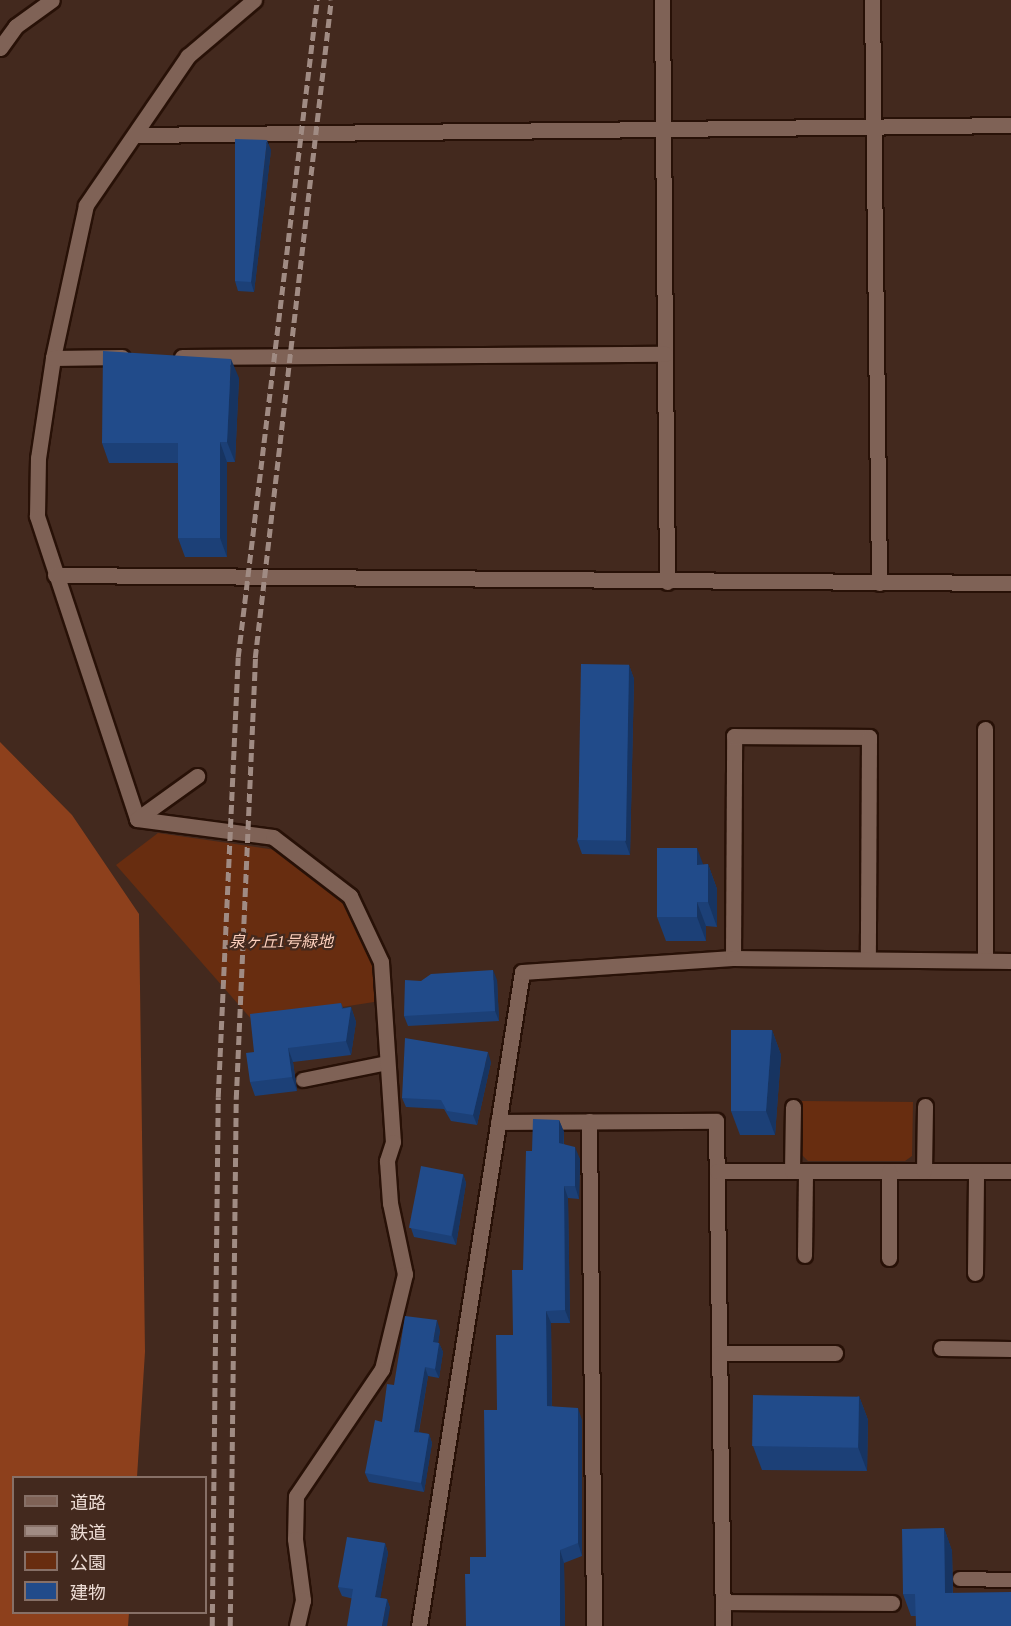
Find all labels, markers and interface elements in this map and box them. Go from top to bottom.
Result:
park label: 泉ヶ丘1号緑地 [229,932,333,952]
legend [12,1476,207,1614]
text: 道路 [70,1493,106,1513]
text: 鉄道 [70,1523,106,1543]
text: 公園 [70,1553,106,1573]
text: 建物 [70,1583,106,1603]

